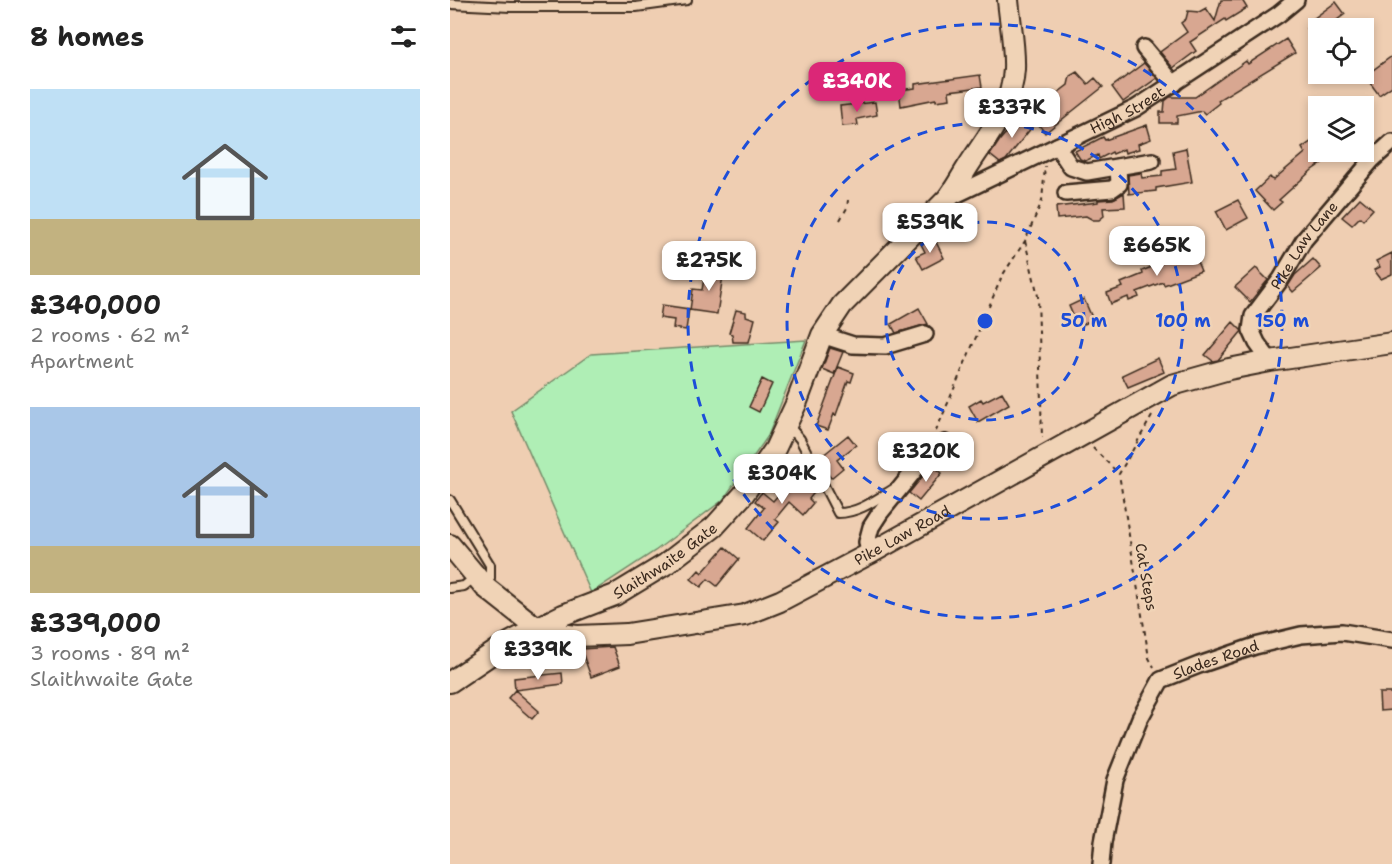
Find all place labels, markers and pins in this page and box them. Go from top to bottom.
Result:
pin: £340K [815,62,899,113]
pin: £337K [970,88,1054,139]
pin: £539K [888,203,972,254]
pin: £665K [1115,226,1199,277]
pin: £275K [667,241,751,292]
centre of rings [975,311,995,331]
pin: £320K [884,432,968,483]
pin: £304K [740,454,824,505]
pin: £339K [496,630,580,681]

